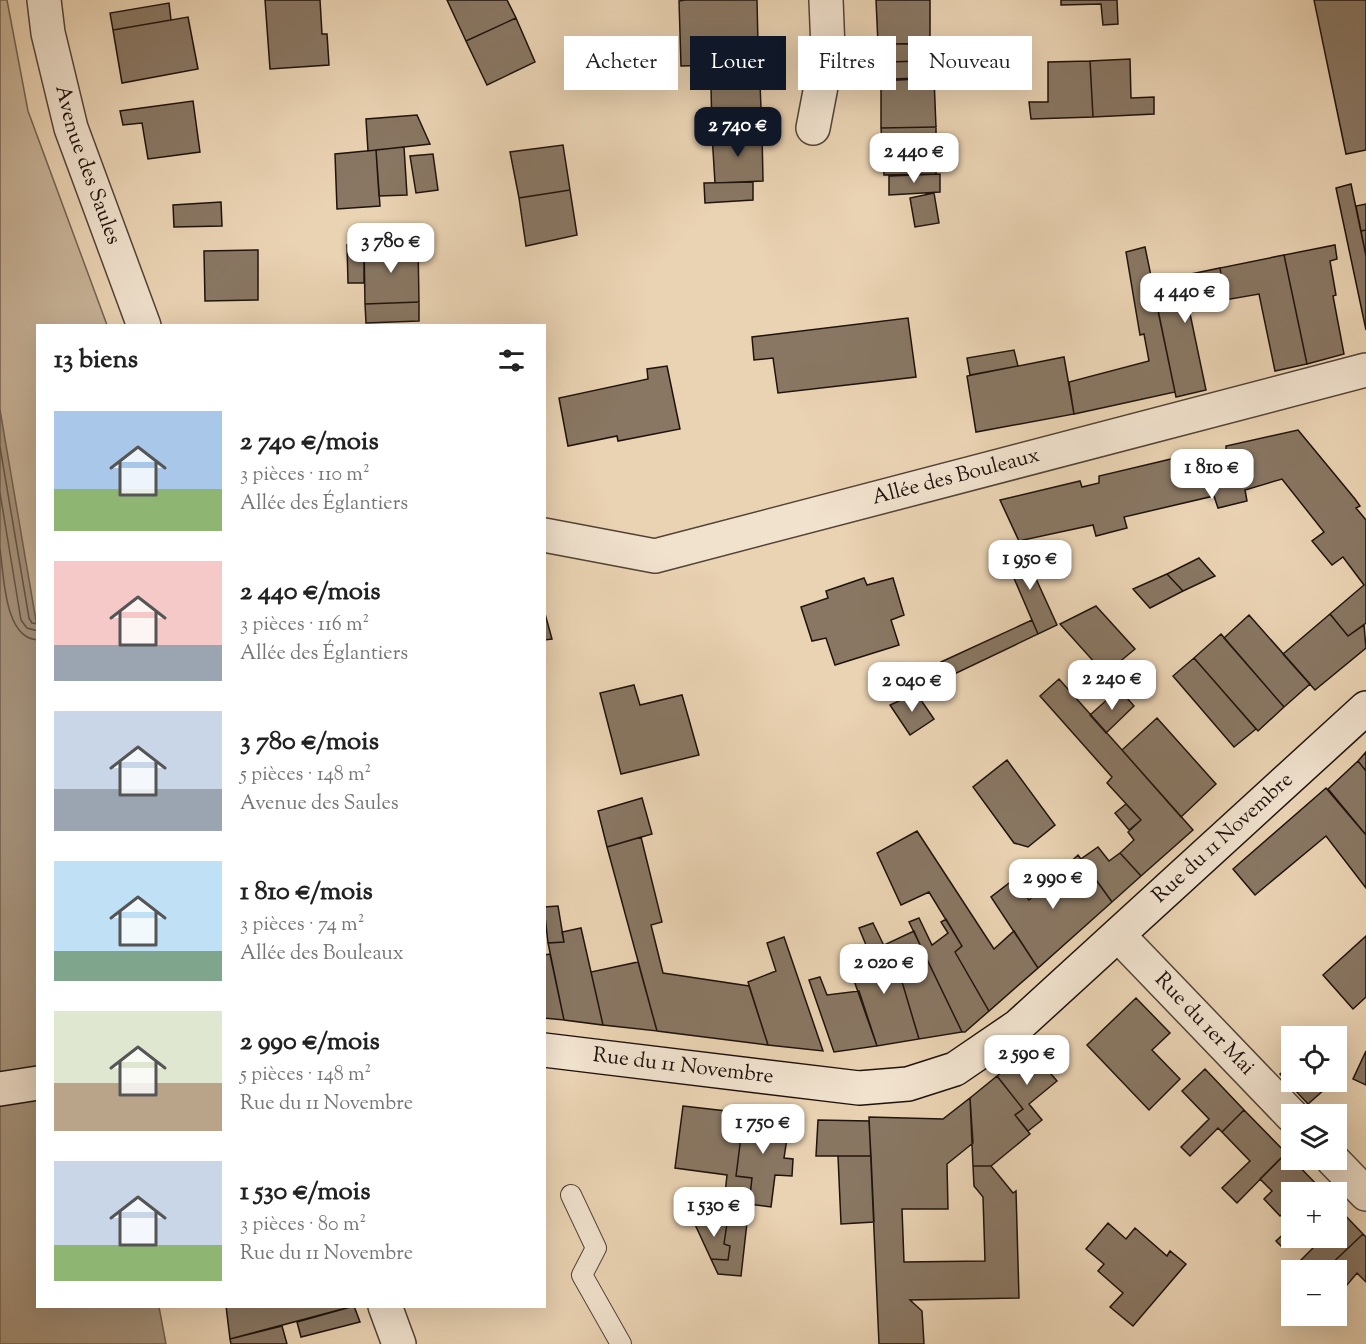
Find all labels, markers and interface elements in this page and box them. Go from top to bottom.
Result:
chip: Acheter [564,36,678,90]
chip: Louer [690,36,786,90]
chip: Filtres [798,36,896,90]
chip: Nouveau [908,36,1032,90]
street label: Avenue des Saules [46,82,128,249]
pin: 2 740 € [683,107,793,158]
text: 2 740 € [708,112,768,141]
pin: 2 440 € [859,133,969,184]
text: 2 440 € [884,138,944,167]
pin: 3 780 € [336,223,446,274]
text: 3 780 € [361,228,421,257]
pin: 4 440 € [1130,273,1240,324]
text: 4 440 € [1154,278,1216,307]
text: 13 biens [54,342,138,379]
icon: filters [495,344,528,377]
text: 2 740 €/mois [240,424,379,461]
icon: home [102,435,174,507]
street label: Allée des Bouleaux [869,441,1043,514]
pin: 1 810 € [1157,449,1267,500]
text: 1 810 € [1185,454,1239,483]
text: 3 pièces · 110 m² [240,461,370,490]
text: Allée des Églantiers [240,490,408,519]
pin: 1 950 € [975,540,1085,591]
text: 1 950 € [1003,545,1057,574]
text: 2 440 €/mois [240,574,381,611]
icon: home [102,585,174,657]
text: 3 pièces · 116 m² [240,611,369,640]
text: Allée des Églantiers [240,640,408,669]
pin: 2 240 € [1057,660,1167,711]
pin: 2 040 € [857,662,967,713]
text: 2 240 € [1082,665,1142,694]
text: 2 040 € [882,667,942,696]
text: 3 780 €/mois [240,724,379,761]
icon: home [102,735,174,807]
text: 5 pièces · 148 m² [240,761,371,790]
street label: Rue du 11 Novembre [1146,766,1300,911]
text: Avenue des Saules [240,790,399,819]
pin: 2 990 € [998,859,1108,910]
text: 2 990 € [1023,864,1083,893]
text: 1 810 €/mois [240,874,373,911]
icon: home [102,885,174,957]
text: 3 pièces · 74 m² [240,911,364,940]
text: Allée des Bouleaux [240,940,404,969]
pin: 2 020 € [829,944,939,995]
text: 2 020 € [854,949,914,978]
street label: Rue du 1er Mai [1147,966,1261,1083]
text: 2 990 €/mois [240,1024,380,1061]
map controls [1281,1026,1347,1326]
button: locate [1281,1026,1347,1092]
icon: home [102,1035,174,1107]
pin: 2 590 € [972,1035,1082,1086]
text: 2 590 € [998,1040,1056,1069]
street label: Rue du 11 Novembre [591,1041,775,1093]
text: 5 pièces · 148 m² [240,1061,371,1090]
text: Rue du 11 Novembre [240,1090,413,1119]
pin: 1 750 € [708,1104,818,1155]
button: layers [1281,1104,1347,1170]
text: 1 750 € [735,1109,791,1138]
text: 1 530 €/mois [240,1174,370,1211]
button: + [1281,1182,1347,1248]
icon: home [102,1185,174,1257]
pin: 1 530 € [659,1187,769,1238]
text: 1 530 € [688,1192,740,1221]
text: 3 pièces · 80 m² [240,1211,366,1240]
text: Rue du 11 Novembre [240,1240,413,1269]
button: − [1281,1260,1347,1326]

